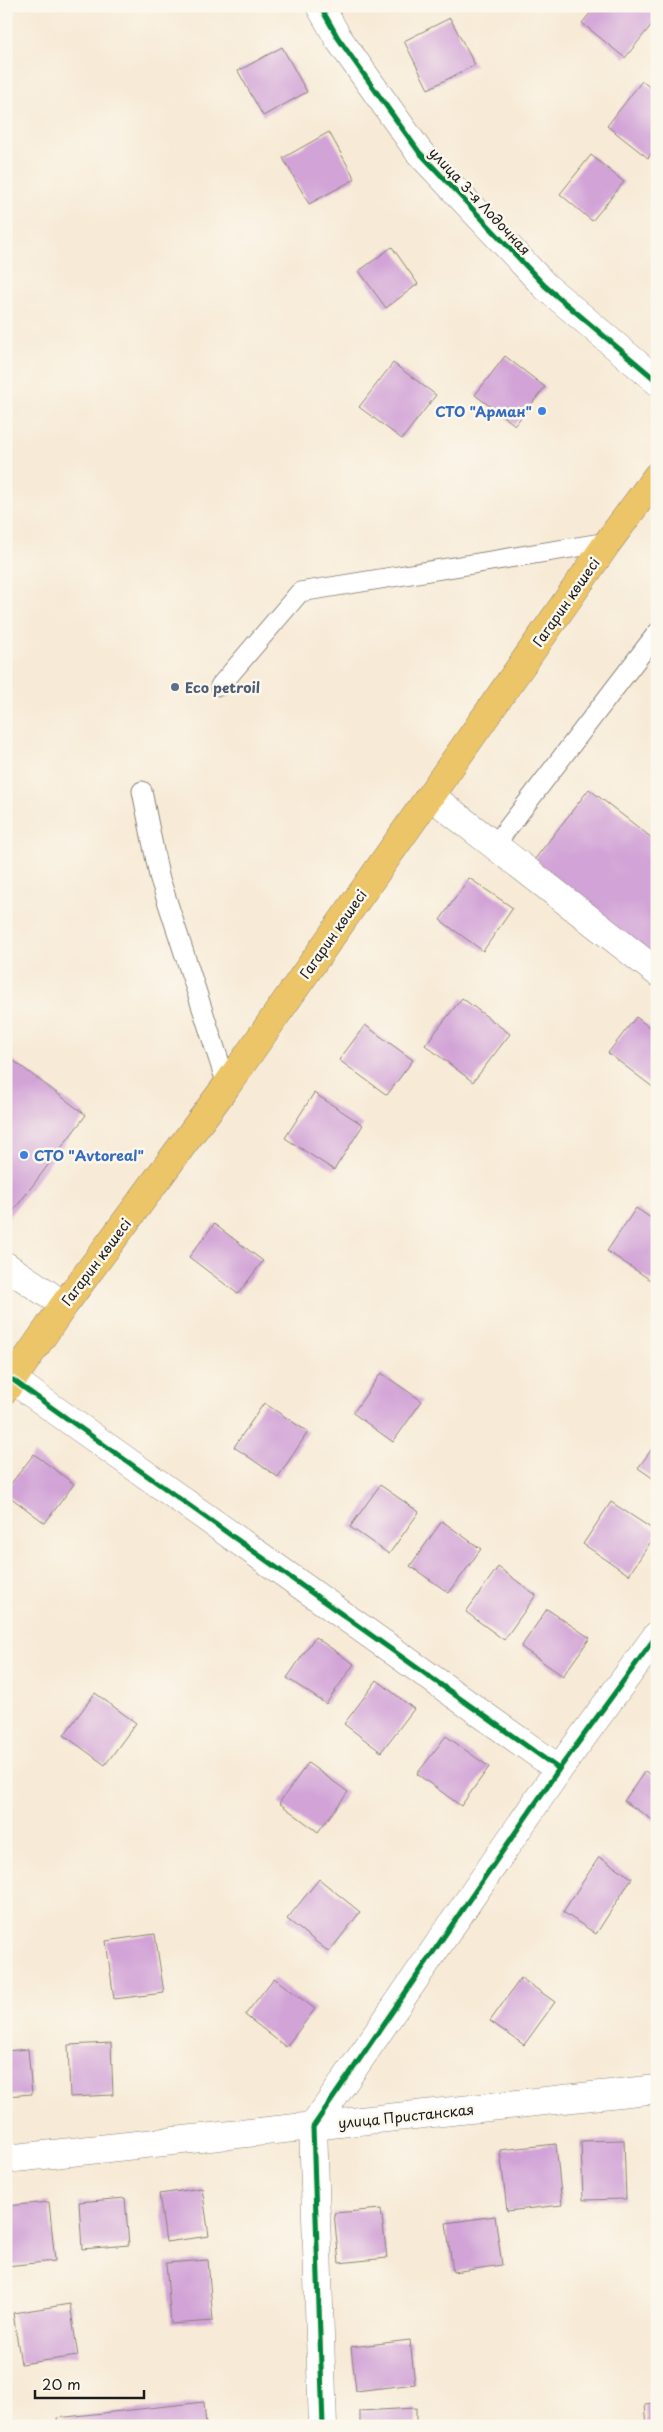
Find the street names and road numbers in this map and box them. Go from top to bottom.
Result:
street label: улица 3-я Лодочная [424,142,536,260]
street label: Гагарин көшесі [527,553,605,651]
street label: Гагарин көшесі [294,885,372,983]
street label: Гагарин көшесі [56,1214,136,1310]
street label: улица Пристанская [337,2098,475,2134]

